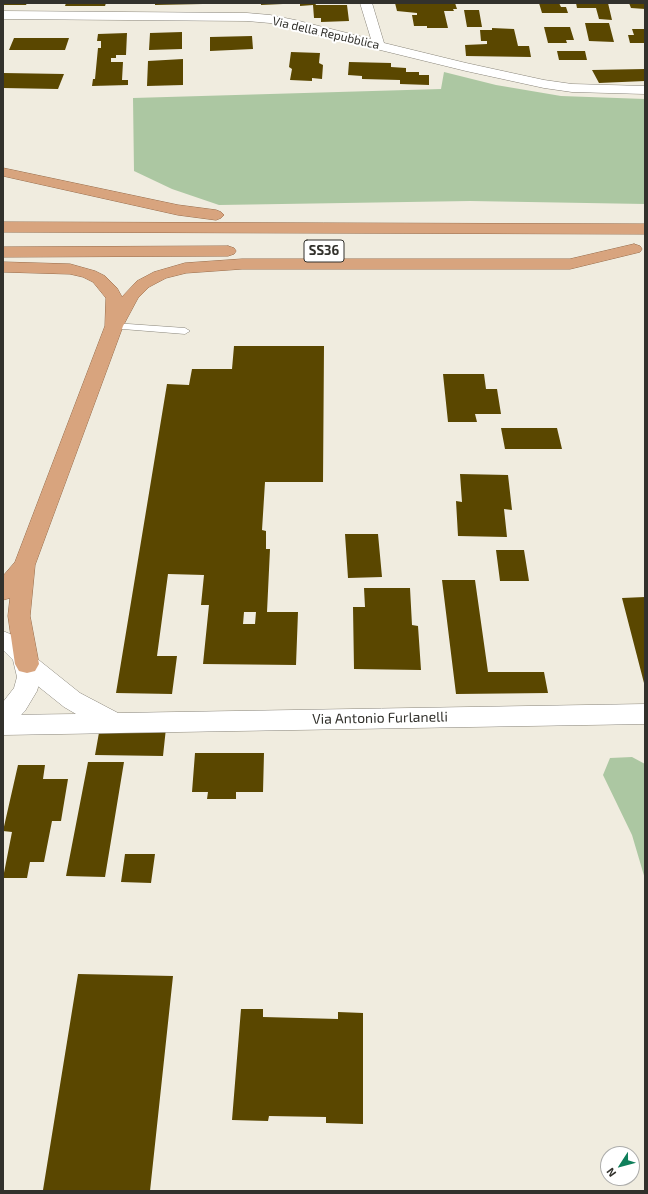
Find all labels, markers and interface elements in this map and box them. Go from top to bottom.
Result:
street label: Via della Repubblica [271,14,381,52]
road number: SS36 [304,240,344,262]
street label: Via Antonio Furlanelli [312,708,448,728]
north arrow [600,1146,640,1186]
text: N [603,1166,618,1180]

